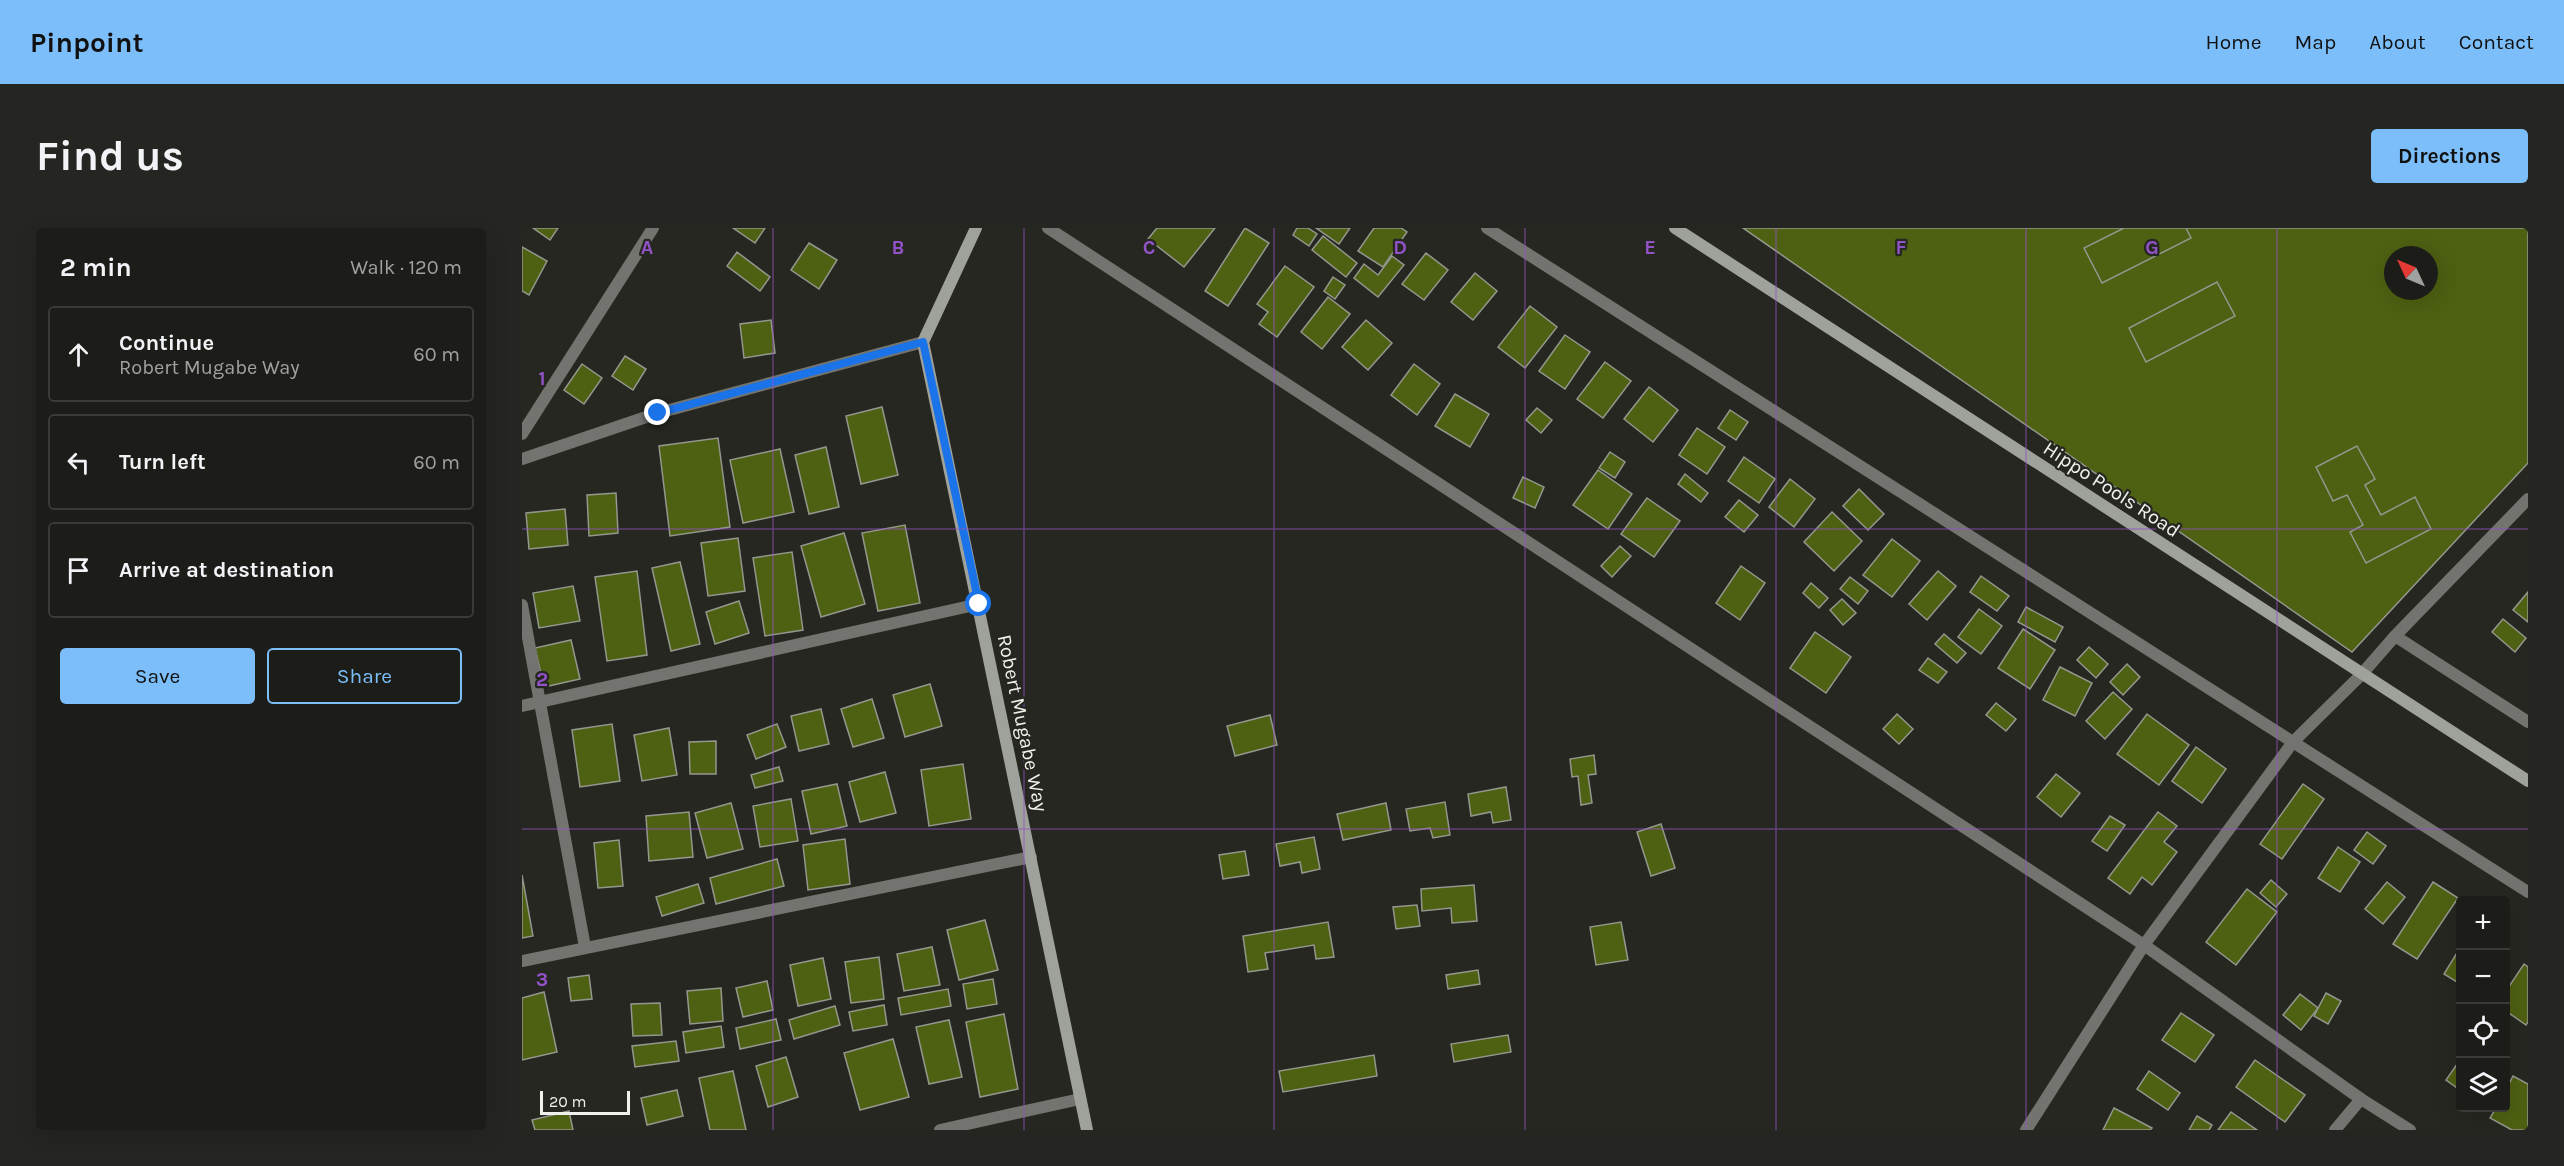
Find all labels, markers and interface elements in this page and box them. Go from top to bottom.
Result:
text: Pinpoint [30,26,143,59]
text: Home [2206,30,2262,54]
text: Map [2295,30,2336,54]
text: About [2369,30,2426,54]
text: Contact [2459,30,2534,54]
button: Directions [2371,129,2528,183]
text: Find us [36,131,184,181]
text: A [641,236,654,259]
text: B [892,236,904,259]
text: C [1143,236,1155,259]
text: D [1393,236,1407,259]
text: E [1644,236,1656,259]
text: F [1896,236,1907,259]
text: G [2145,236,2159,259]
north arrow [2384,246,2438,300]
text: 2 min [60,252,132,283]
text: Walk · 120 m [350,256,462,279]
text: Continue [119,330,214,356]
icon: ahead [62,338,95,371]
text: 60 m [413,343,460,366]
text: Robert Mugabe Way [119,356,300,379]
text: 1 [538,367,546,390]
route end [644,399,670,425]
street label: Hippo Pools Road [2039,437,2184,542]
icon: left [62,446,95,479]
text: Turn left [119,449,206,475]
text: 60 m [413,451,460,474]
icon: arrive [62,554,95,587]
text: Arrive at destination [119,557,334,583]
route start [965,590,991,616]
street label: Robert Mugabe Way [992,632,1053,814]
button: Save [60,648,255,704]
button: Share [267,648,462,704]
text: 2 [536,668,548,691]
map controls [2456,896,2510,1112]
button: + [2456,896,2510,950]
button: − [2456,950,2510,1004]
text: 3 [536,968,548,991]
button: locate [2456,1004,2510,1058]
button: layers [2456,1058,2510,1112]
scale bar [540,1088,630,1116]
text: 20 m [549,1092,587,1111]

